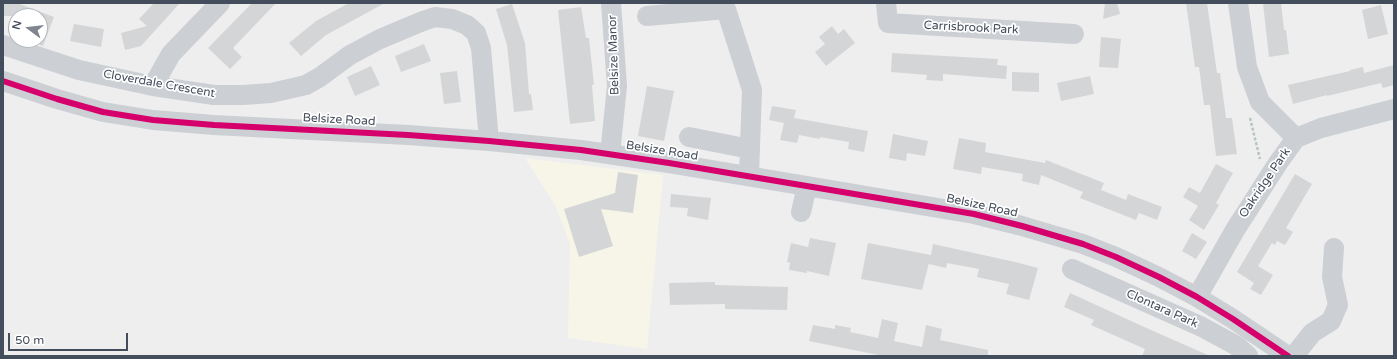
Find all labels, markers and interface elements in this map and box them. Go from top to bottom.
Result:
north arrow [8,8,48,48]
street label: Belsize Manor [605,15,623,95]
street label: Carrisbrook Park [923,18,1019,38]
text: N [9,19,24,31]
street label: Cloverdale Crescent [102,67,216,101]
street label: Belsize Road [302,111,376,129]
street label: Belsize Road [625,138,699,164]
street label: Oakridge Park [1236,145,1294,221]
street label: Belsize Road [945,191,1019,221]
street label: Clontara Park [1124,287,1200,331]
scale bar [10,325,130,351]
text: 50 m [15,333,44,347]

